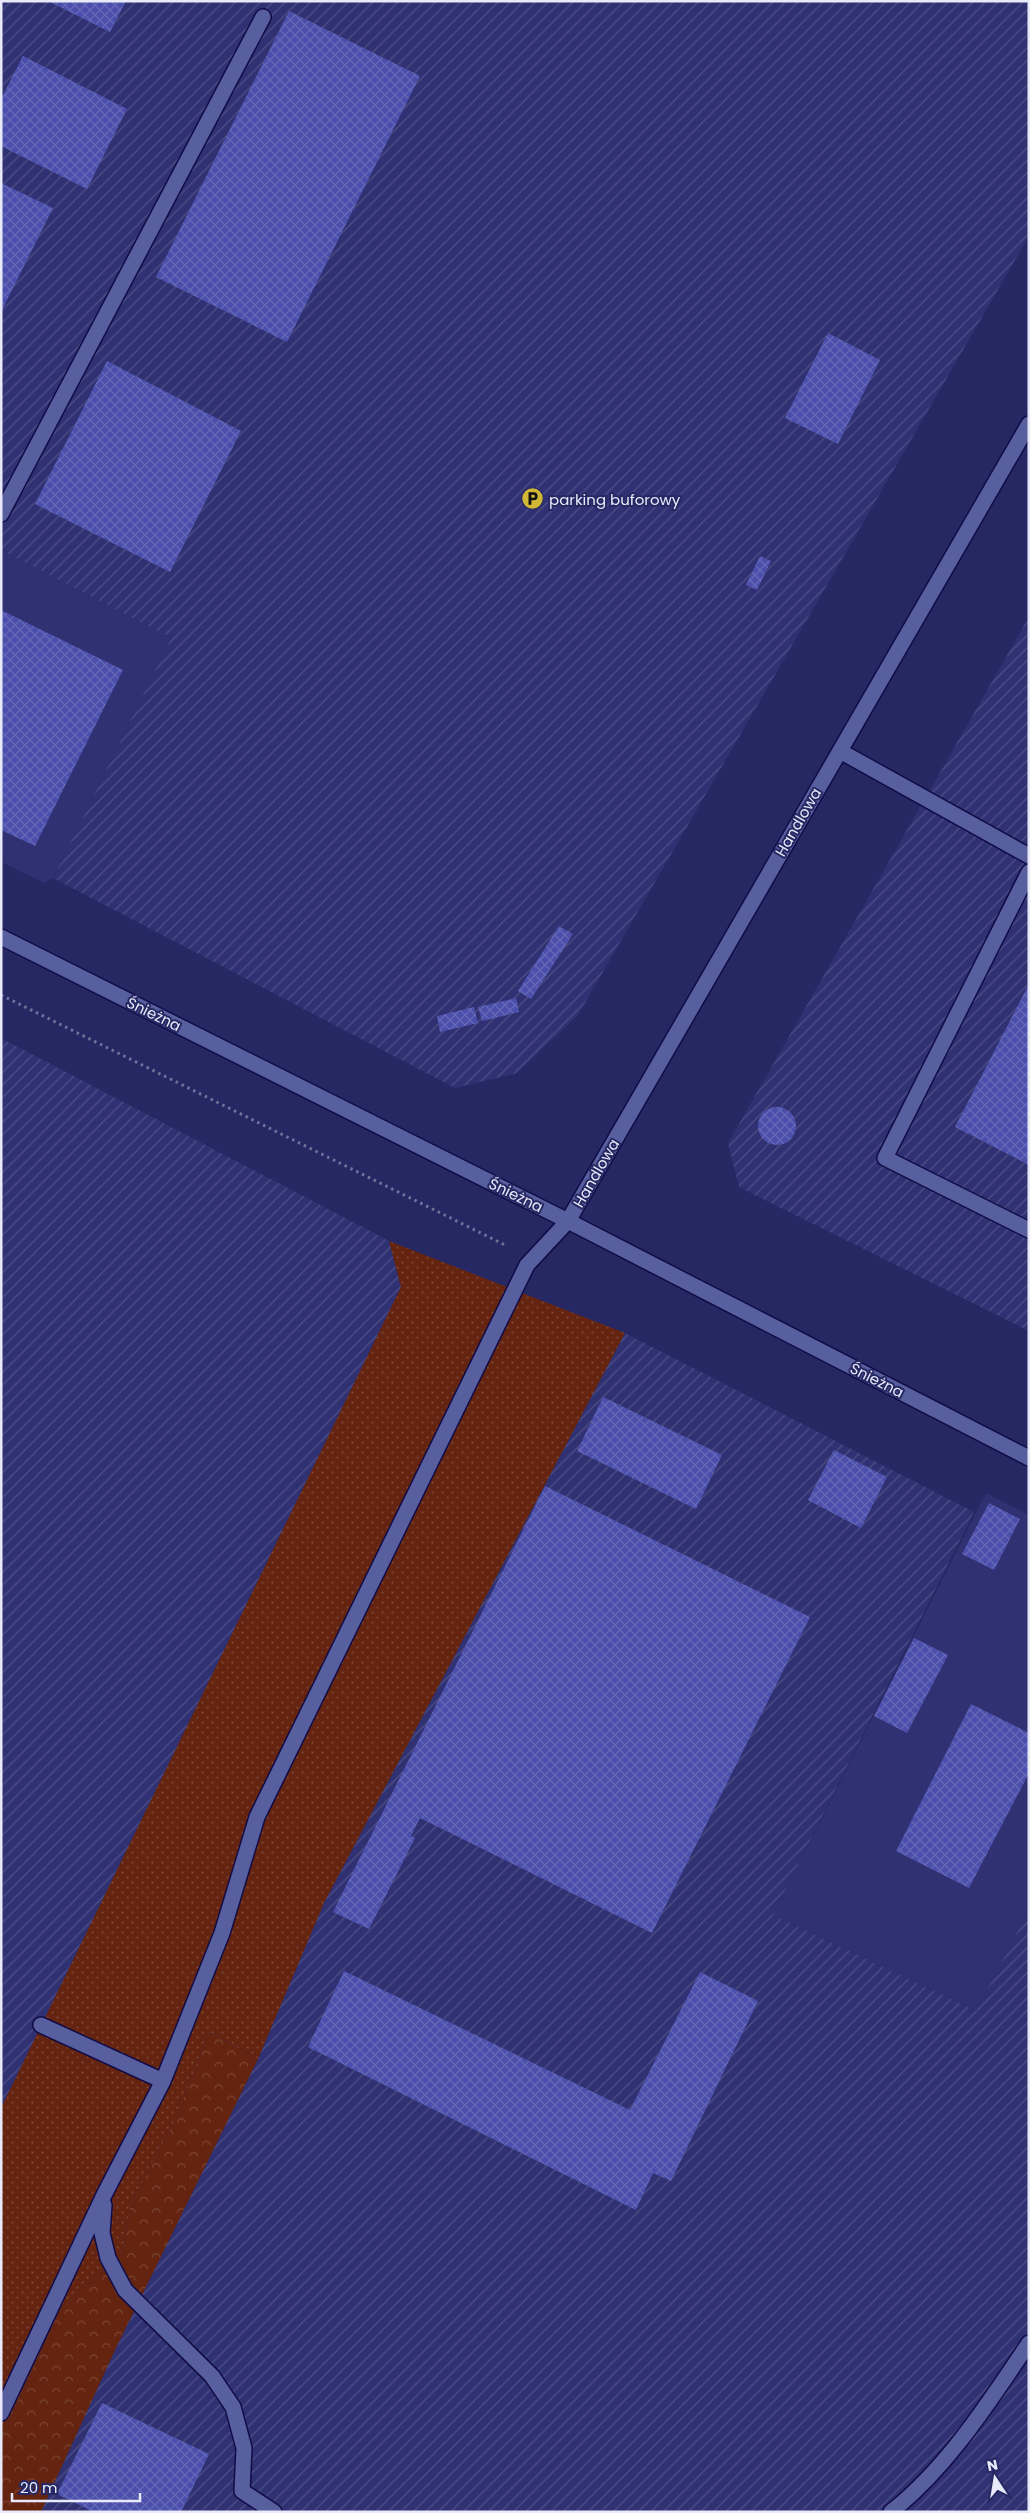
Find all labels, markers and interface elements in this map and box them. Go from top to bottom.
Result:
parking icon: parking buforowy [521,487,545,511]
place label: parking buforowy [549,489,681,510]
street label: Handlowa [770,784,826,860]
street label: Śnieżna [123,992,185,1036]
street label: Handlowa [568,1135,624,1211]
street label: Śnieżna [485,1173,547,1217]
street label: Śnieżna [846,1357,908,1403]
north arrow [970,2453,1020,2503]
text: N [985,2454,1000,2476]
scale bar [12,2470,140,2502]
text: 20 m [20,2477,58,2498]

